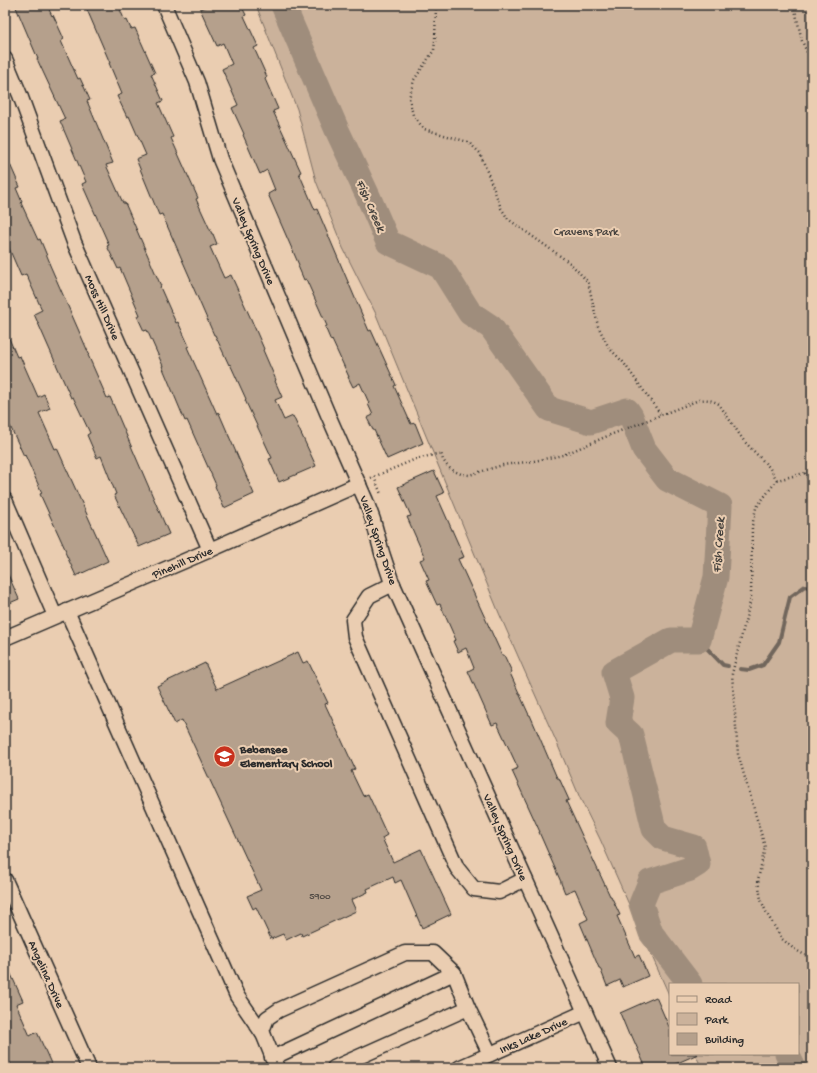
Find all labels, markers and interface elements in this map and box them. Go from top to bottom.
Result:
water label: Fish Creek [352,178,388,235]
street label: Valley Spring Drive [227,195,277,288]
park label: Cravens Park [554,226,620,240]
street label: Moss Hill Drive [81,273,122,343]
street label: Valley Spring Drive [355,493,399,588]
water label: Fish Creek [710,516,729,573]
street label: Pinehill Drive [149,544,216,583]
school or university icon: Bebensee Elementary School [212,743,238,769]
place label: Bebensee Elementary School [239,744,333,772]
street label: Valley Spring Drive [478,791,530,884]
house number: 5900 [309,891,331,903]
street label: Angelina Drive [24,939,67,1011]
legend [669,983,799,1055]
text: Road [705,994,732,1008]
text: Park [704,1014,730,1028]
street label: Inks Lake Drive [498,1015,571,1058]
text: Building [704,1034,744,1048]

